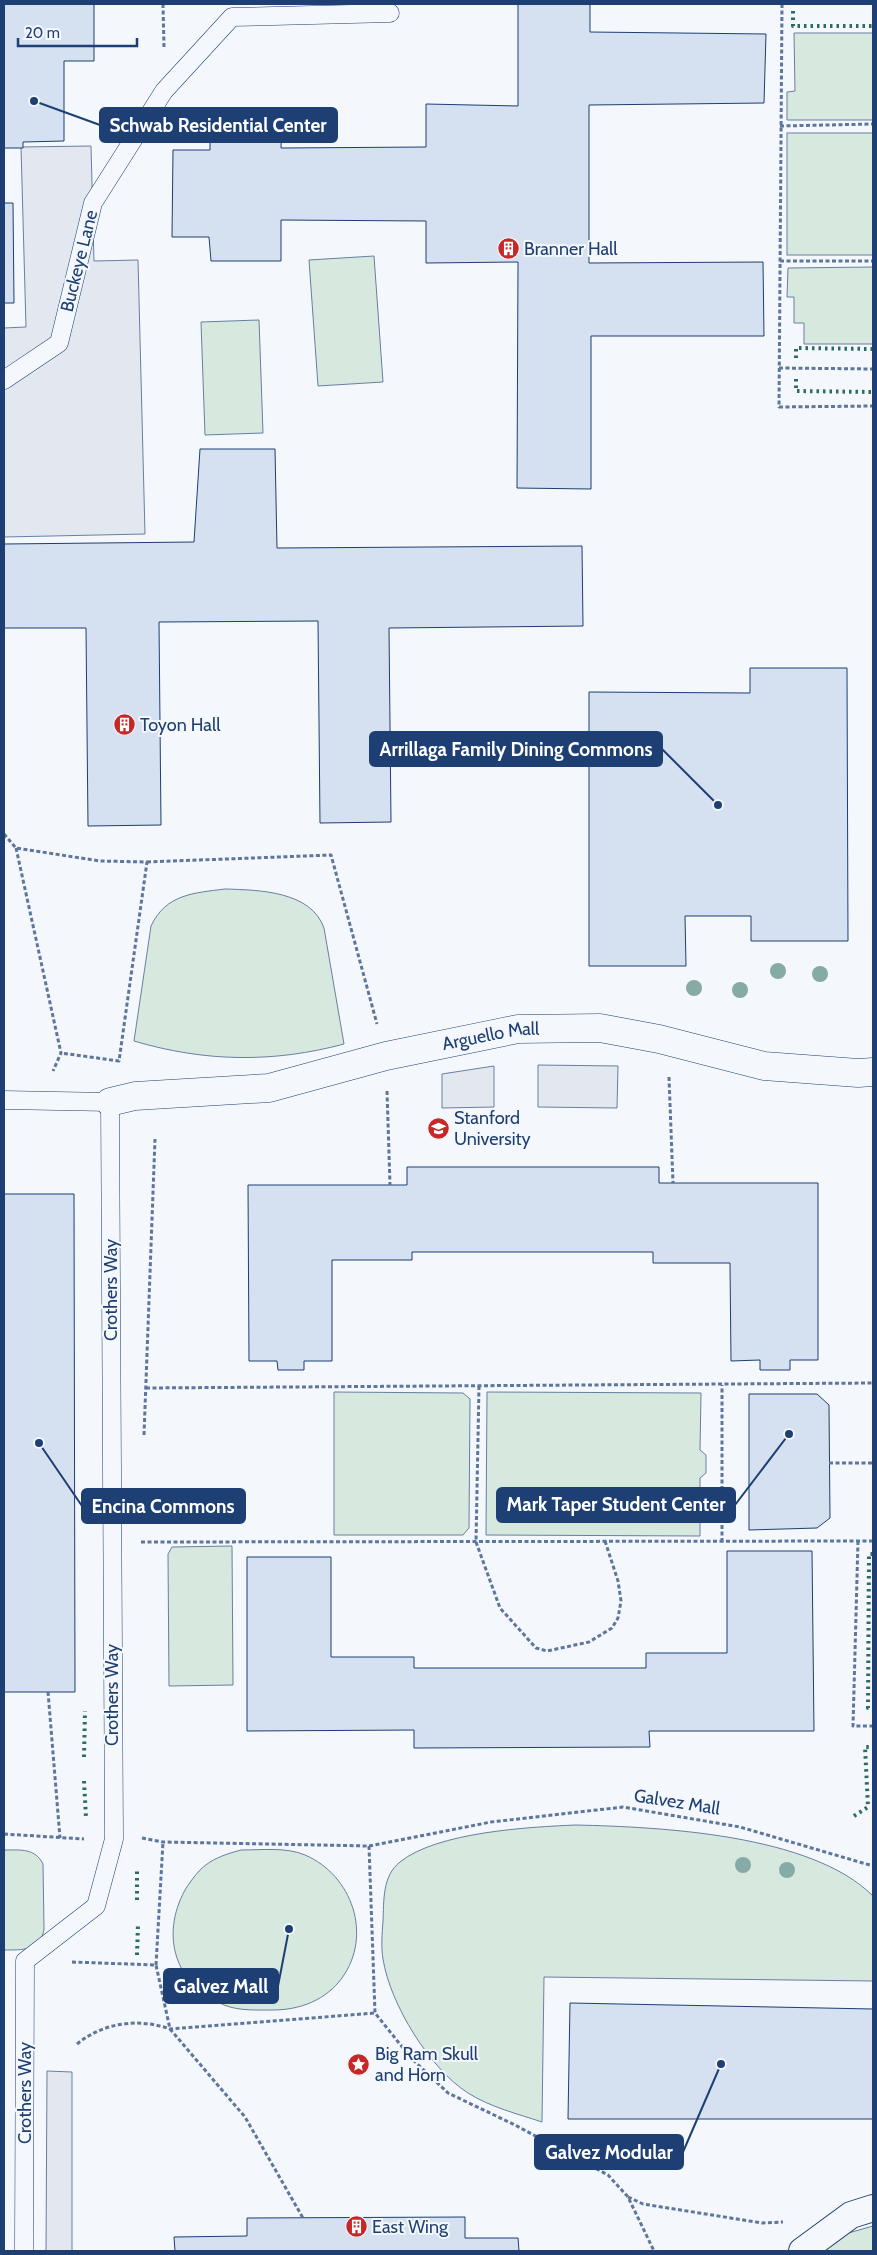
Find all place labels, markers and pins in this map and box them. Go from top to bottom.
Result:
callout: Schwab Residential Center [100,108,337,142]
building icon: Branner Hall [496,237,520,261]
place label: Branner Hall [524,238,618,260]
building icon: Toyon Hall [112,713,136,737]
place label: Toyon Hall [140,714,221,736]
callout: Arrillaga Family Dining Commons [370,732,662,766]
place label: Stanford University [454,1107,531,1150]
school or university icon: Stanford University [426,1116,450,1140]
callout: Mark Taper Student Center [497,1488,735,1522]
callout: Encina Commons [82,1489,245,1523]
callout: Galvez Mall [164,1969,278,2003]
place label: Big Ram Skull and Horn [375,2043,479,2086]
place icon: Big Ram Skull and Horn [347,2052,371,2076]
callout: Galvez Modular [535,2135,683,2169]
building icon: East Wing [344,2215,368,2239]
place label: East Wing [372,2216,449,2238]

